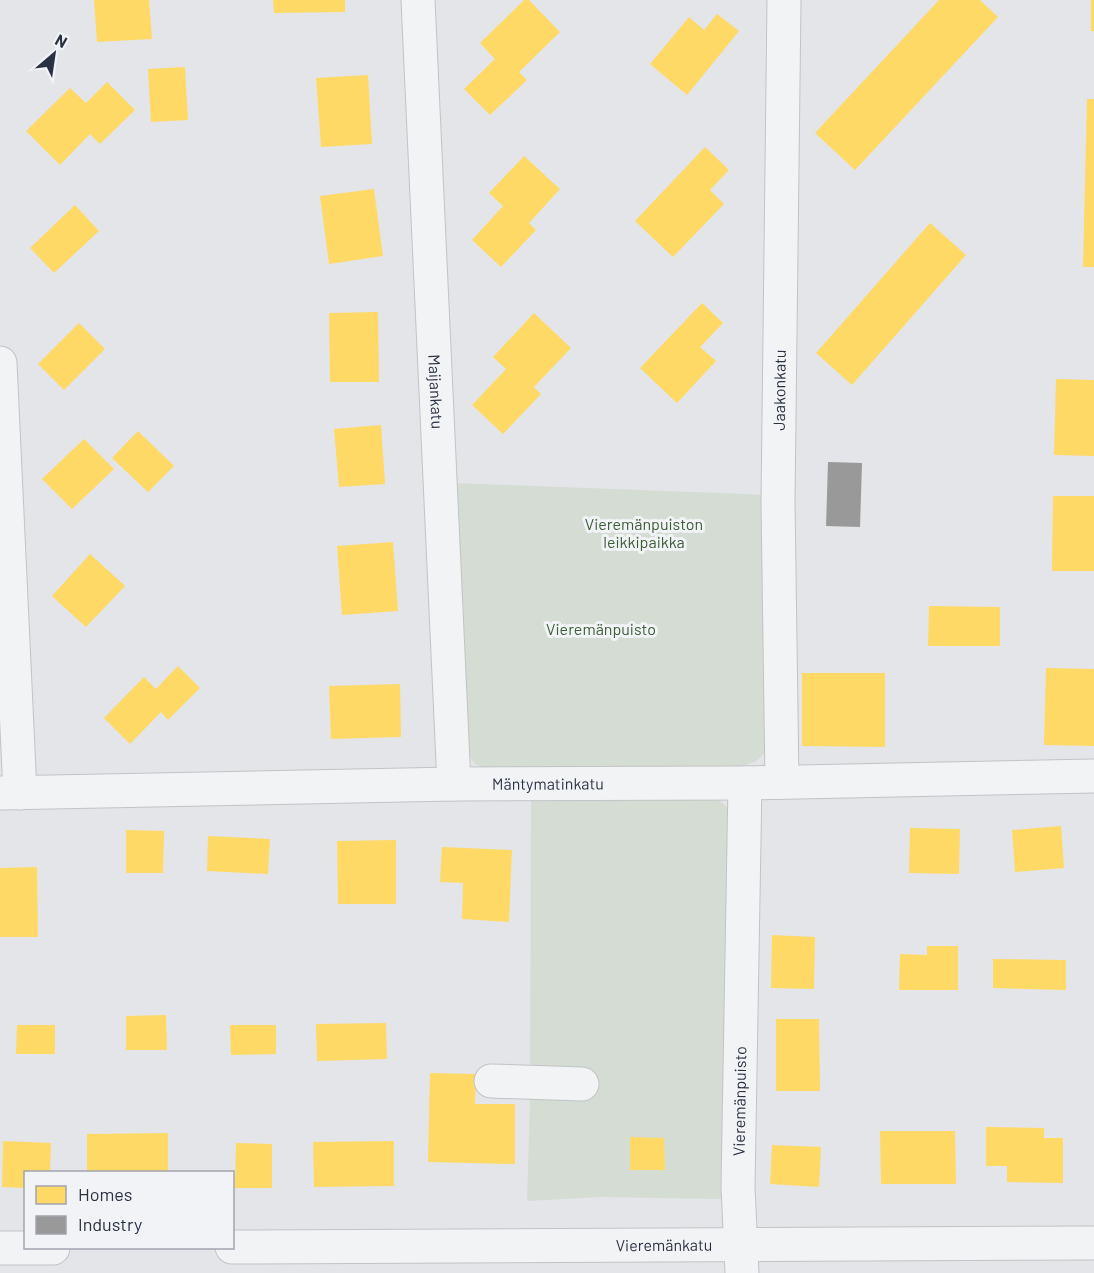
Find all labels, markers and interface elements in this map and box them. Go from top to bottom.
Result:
north arrow [24,24,84,84]
text: N [52,30,71,51]
street label: Jaakonkatu [769,349,789,431]
street label: Maijankatu [425,354,448,429]
park label: Vieremänpuiston leikkipaikka [585,514,703,551]
park label: Vieremänpuisto [546,619,656,638]
street label: Mäntymatinkatu [492,773,604,793]
street label: Vieremänpuisto [729,1046,749,1156]
legend [24,1171,234,1249]
text: Homes [78,1183,132,1205]
text: Industry [78,1213,142,1235]
street label: Vieremänkatu [616,1235,712,1254]

